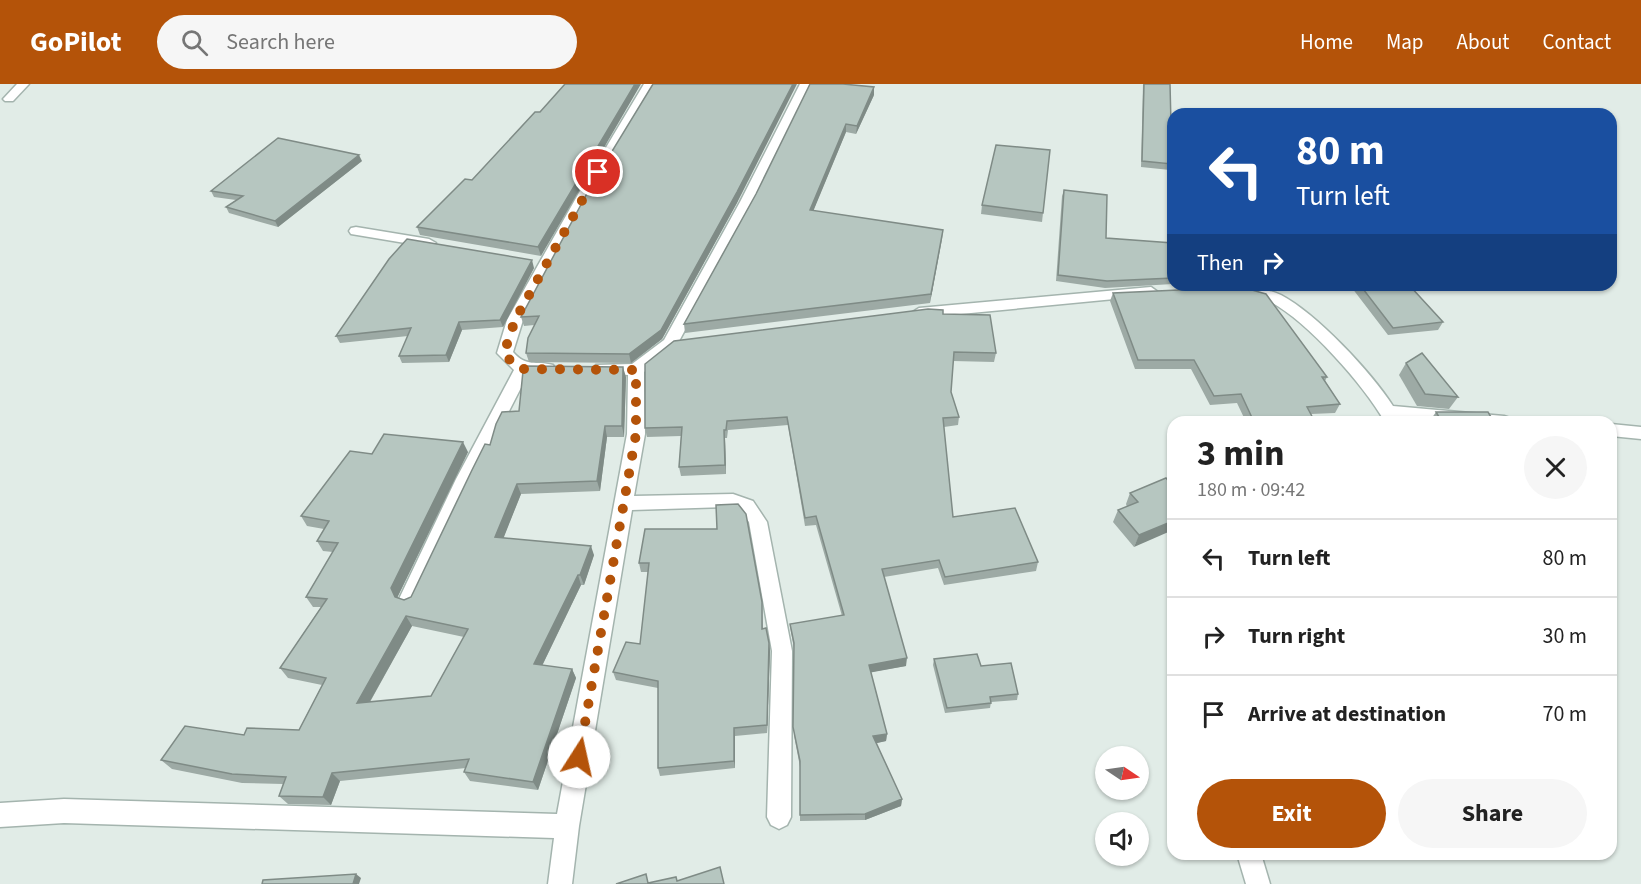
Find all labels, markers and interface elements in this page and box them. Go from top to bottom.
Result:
search box [157,15,577,69]
text: GoPilot [30,22,121,62]
icon: search [178,26,211,59]
text: Search here [226,26,335,58]
text: Home [1300,27,1353,57]
text: Map [1386,27,1424,57]
text: About [1457,27,1509,57]
text: Contact [1542,27,1611,57]
text: 80 m [1296,121,1385,181]
icon: left [1197,132,1275,210]
pin [572,146,623,197]
icon: arrive [581,155,614,188]
text: Turn left [1296,177,1390,216]
icon: right [1256,246,1289,279]
text: Then [1197,247,1244,279]
text: 3 min [1197,428,1285,479]
button: close [1524,436,1587,499]
text: 180 m · 09:42 [1197,476,1305,504]
icon: left [1197,542,1230,575]
text: Turn left [1248,542,1330,574]
text: 80 m [1542,542,1587,574]
icon: right [1197,620,1230,653]
text: Turn right [1248,620,1345,652]
text: 30 m [1542,620,1587,652]
icon: arrive [1197,698,1230,731]
text: Arrive at destination [1248,698,1446,730]
text: 70 m [1542,698,1587,730]
position arrow [547,725,611,789]
north arrow [1095,746,1149,800]
map controls [1095,746,1149,866]
button: Exit [1197,779,1386,848]
button: Share [1398,779,1587,848]
button: sound [1095,812,1149,866]

